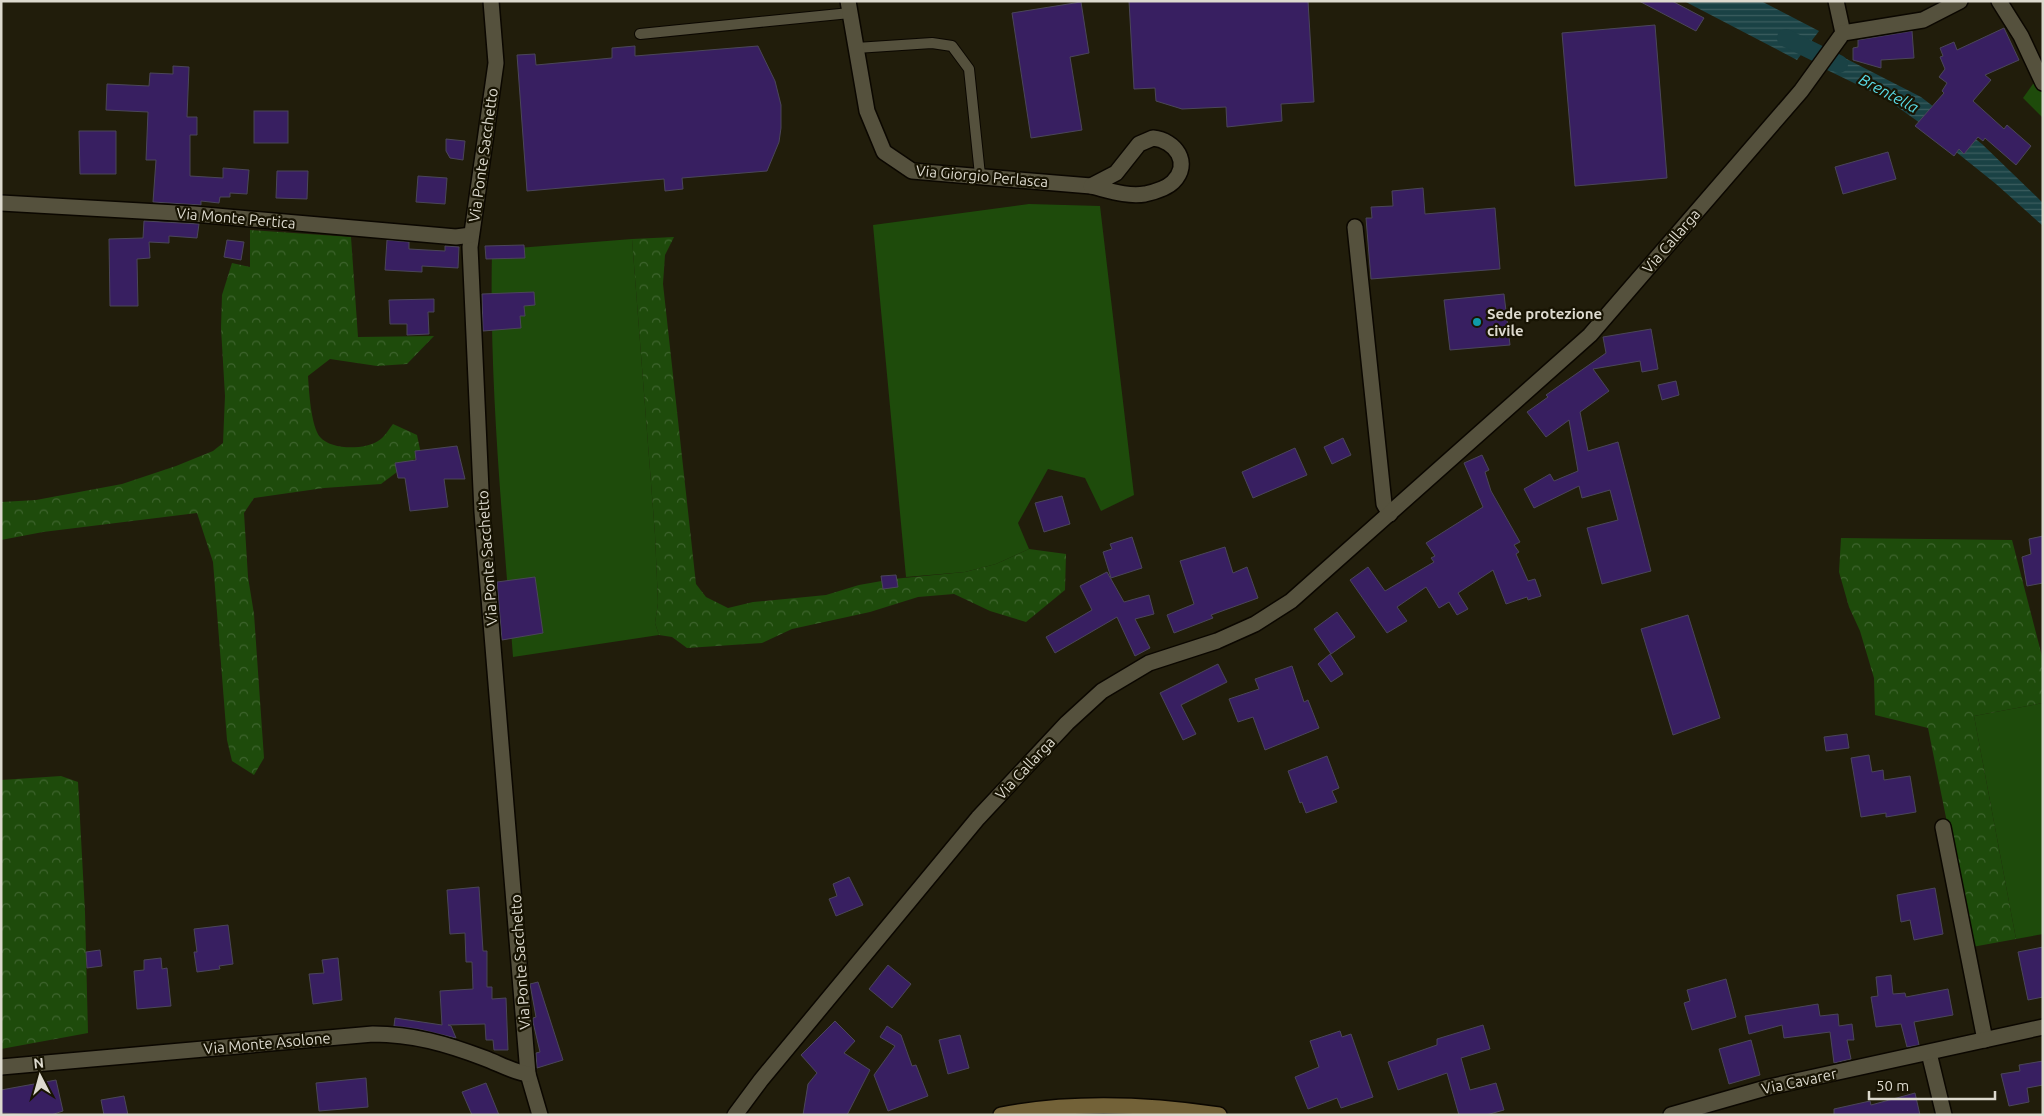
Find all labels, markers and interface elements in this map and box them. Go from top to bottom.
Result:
water label: Brentella [1856,70,1922,116]
street label: Via Ponte Sacchetto [465,87,501,223]
street label: Via Giorgio Perlasca [915,162,1049,190]
street label: Via Monte Pertica [176,204,296,232]
street label: Via Callarga [1639,205,1703,277]
place label: Sede protezione civile [1487,305,1602,339]
marker: Sede protezione civile [1471,316,1483,328]
street label: Via Ponte Sacchetto [474,490,500,626]
street label: Via Callarga [992,733,1058,803]
street label: Via Ponte Sacchetto [507,894,533,1030]
street label: Via Monte Asolone [203,1029,331,1057]
north arrow [15,1051,65,1101]
text: N [33,1055,45,1072]
street label: Via Cavarer [1760,1065,1838,1097]
scale bar [1869,1068,1995,1100]
text: 50 m [1876,1077,1909,1094]

